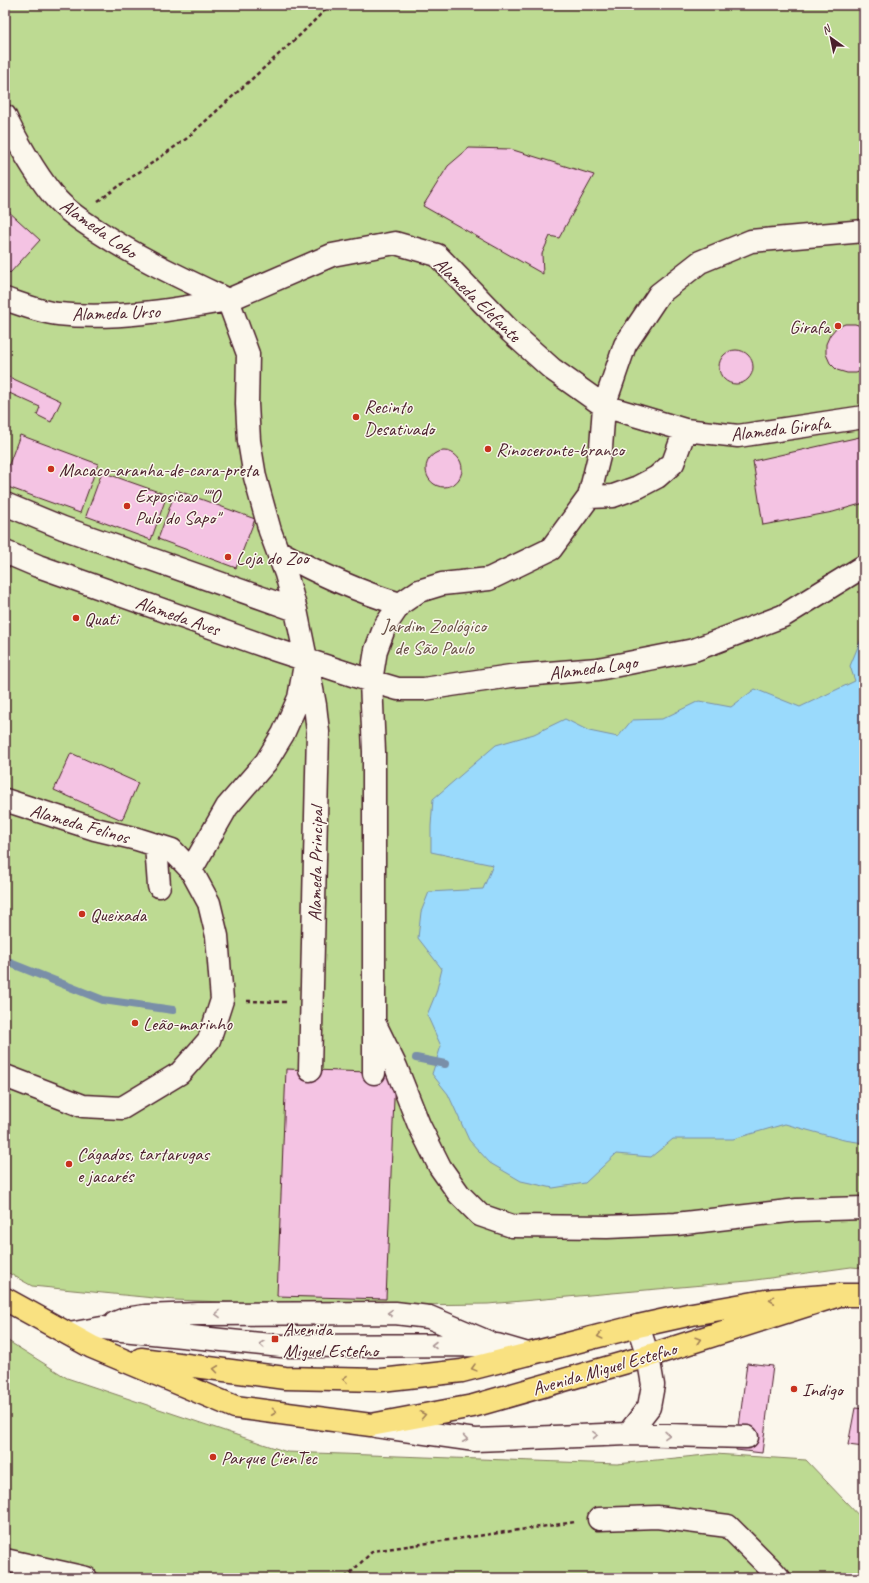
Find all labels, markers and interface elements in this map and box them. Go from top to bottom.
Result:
north arrow [811,18,851,58]
text: N [819,21,834,37]
street label: Alameda Lobo [55,194,143,265]
street label: Alameda Elefante [429,252,527,349]
street label: Alameda Urso [72,299,162,327]
place label: Girafa [789,315,832,339]
marker: Girafa [833,321,843,331]
place label: Recinto Desativado [364,395,436,441]
street label: Alameda Girafa [729,411,833,447]
marker: Recinto Desativado [351,412,361,422]
place label: Rinoceronte-branco [496,438,626,462]
marker: Rinoceronte-branco [483,444,493,454]
place label: Macaco-aranha-de-cara-preta [59,458,260,482]
marker: Macaco-aranha-de-cara-preta [46,464,56,474]
place label: Exposicao ""O Pulo do Sapo" [135,484,223,530]
marker: Exposicao ""O Pulo do Sapo" [122,501,132,511]
place label: Loja do Zoo [236,546,311,570]
marker: Loja do Zoo [223,552,233,562]
street label: Alameda Aves [133,590,224,642]
place label: Quati [84,607,120,631]
marker: Quati [71,613,81,623]
park label: Jardim Zoológico de São Paulo [381,614,488,660]
street label: Alameda Lago [548,650,641,686]
street label: Alameda Felinos [27,798,133,850]
street label: Alameda Principal [303,802,329,922]
place label: Queixada [90,903,148,927]
marker: Queixada [77,909,87,919]
place label: Leão-marinho [143,1012,233,1036]
marker: Leão-marinho [130,1018,140,1028]
place label: Cágados, tartarugas e jacarés [77,1142,211,1188]
marker: Cágados, tartarugas e jacarés [64,1159,74,1169]
one-way arrow [769,1295,775,1304]
one-way arrow [387,1309,393,1317]
one-way arrow [215,1310,221,1318]
place label: Avenida Miguel Estefno [283,1317,380,1363]
one-way arrow [597,1331,603,1339]
marker: Avenida Miguel Estefno [270,1334,280,1344]
street label: Avenida Miguel Estefno [529,1336,681,1401]
one-way arrow [694,1336,701,1345]
one-way arrow [259,1339,265,1348]
one-way arrow [431,1341,437,1349]
one-way arrow [471,1363,478,1372]
one-way arrow [213,1365,219,1374]
one-way arrow [342,1375,348,1383]
place label: Indigo [802,1378,845,1402]
marker: Indigo [789,1384,799,1394]
one-way arrow [271,1407,277,1416]
one-way arrow [420,1411,426,1420]
one-way arrow [592,1431,598,1440]
one-way arrow [664,1431,670,1439]
one-way arrow [462,1434,468,1443]
place label: Parque CienTec [221,1446,318,1470]
marker: Parque CienTec [208,1452,218,1462]

